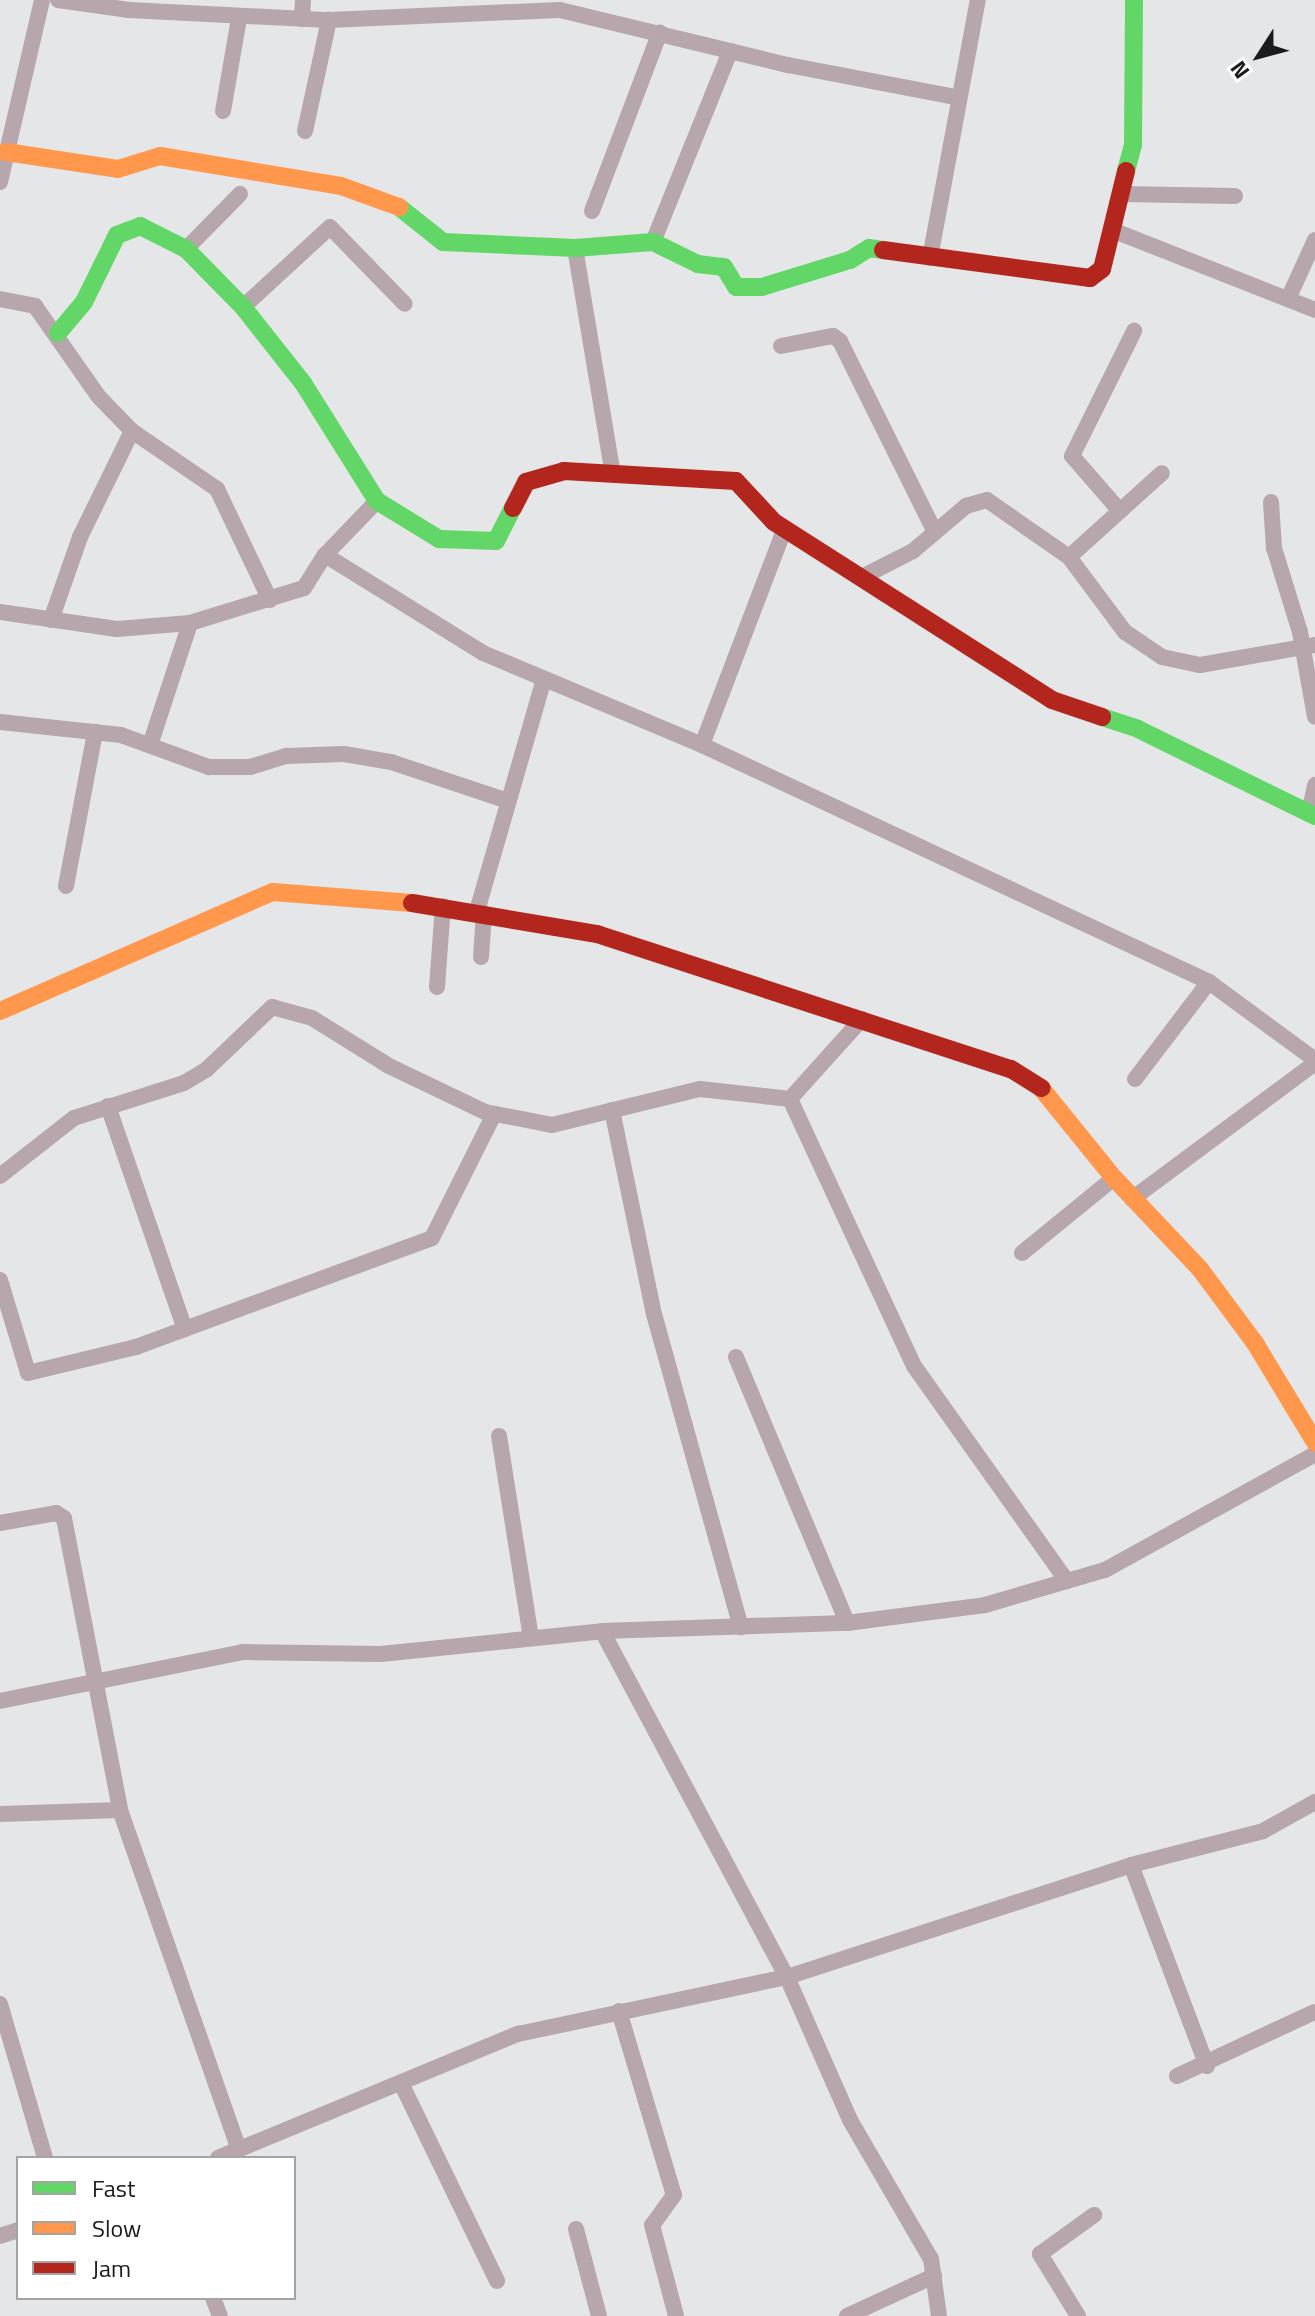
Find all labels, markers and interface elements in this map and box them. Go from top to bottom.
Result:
north arrow [1219,16,1299,96]
text: N [1221,54,1258,86]
legend [16,2156,296,2300]
text: Fast [92,2170,135,2206]
text: Slow [92,2210,141,2246]
text: Jam [92,2250,131,2286]

